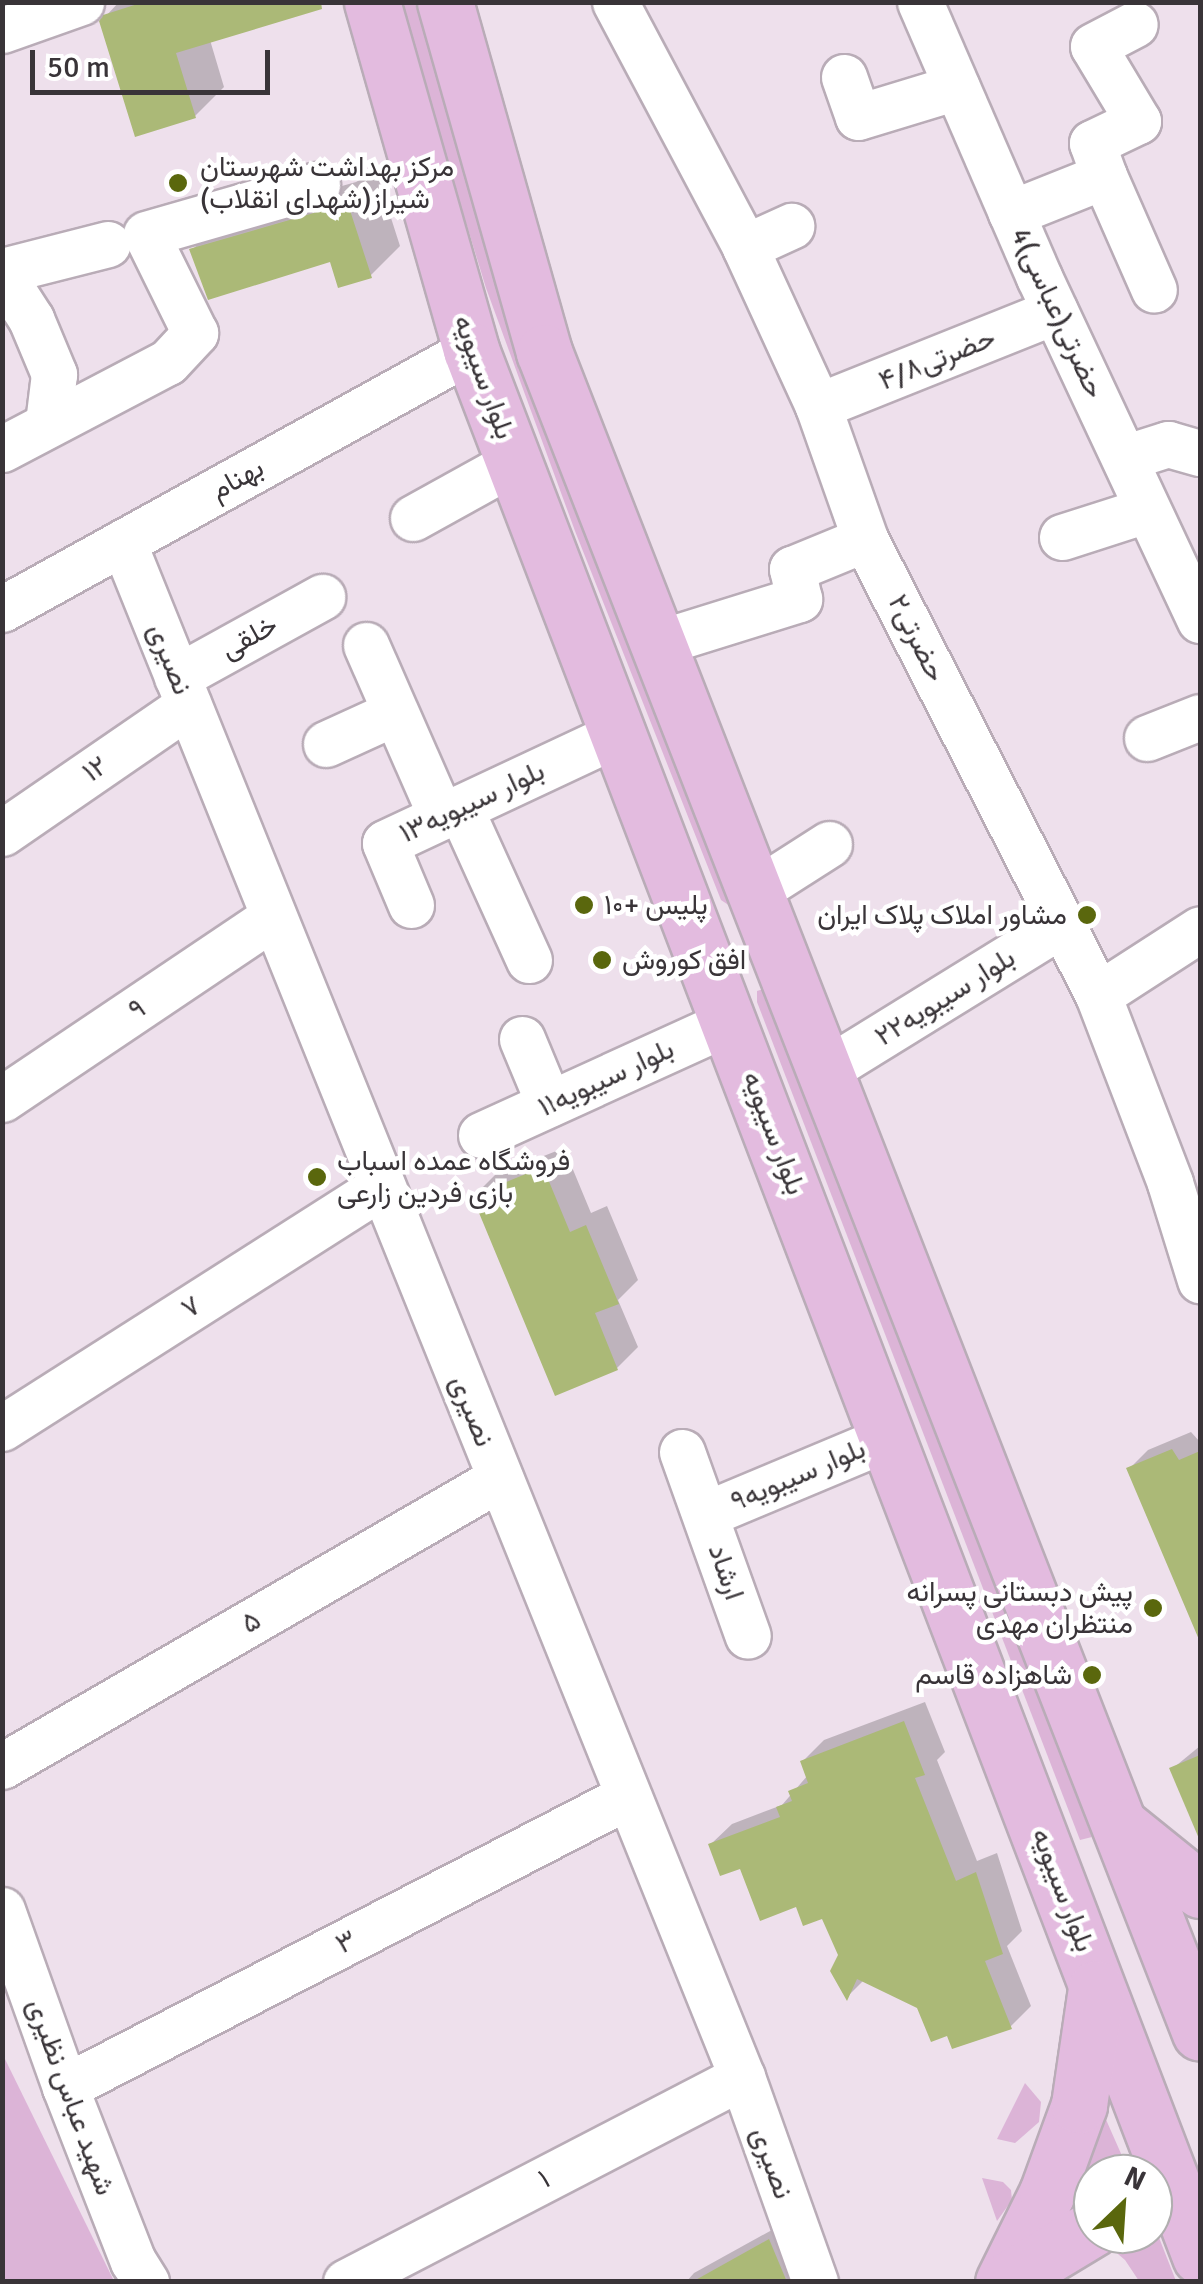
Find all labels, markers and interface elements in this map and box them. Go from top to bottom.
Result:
scale bar [35,30,275,92]
text: 50 m [47,49,110,86]
place label: مرکز بهداشت شهرستان شیراز(شهدای انقلاب) [200,150,454,216]
marker: مرکز بهداشت شهرستان شیراز(شهدای انقلاب) [165,170,191,196]
street label: 4حضرتی(عباسی) [1004,222,1112,404]
street label: بلوار سیبویه [446,310,522,444]
street label: حضرتی۴/۸ [874,320,1000,398]
street label: بهنام [205,451,269,507]
street label: حضرتی۲ [881,589,953,687]
street label: خلقی [215,608,283,666]
street label: نصیری [141,619,199,699]
street label: ۱۲ [76,749,114,789]
street label: بلوار سیبویه۱۳ [394,754,550,850]
place label: پلیس +۱۰ [604,888,708,922]
marker: پلیس +۱۰ [573,894,595,916]
place label: مشاور املاک پلاک ایران [817,898,1067,932]
marker: مشاور املاک پلاک ایران [1076,904,1098,926]
street label: بلوار سیبویه۲۲ [869,941,1021,1053]
place label: افق کوروش [622,943,746,977]
marker: افق کوروش [591,949,613,971]
street label: ۹ [122,991,152,1027]
street label: بلوار سیبویه۱۱ [533,1032,679,1124]
street label: بلوار سیبویه [735,1067,813,1199]
place label: فروشگاه عمده اسباب بازی فردین زارعی [337,1144,570,1210]
marker: فروشگاه عمده اسباب بازی فردین زارعی [306,1166,328,1188]
street label: ۷ [175,1288,207,1326]
street label: نصیری [443,1371,501,1451]
street label: بلوار سیبویه۹ [726,1432,870,1518]
street label: ارشاد [701,1540,751,1604]
place label: پیش دبستانی پسرانه منتظران مهدی [906,1575,1133,1641]
marker: پیش دبستانی پسرانه منتظران مهدی [1142,1597,1164,1619]
street label: ۵ [235,1603,267,1641]
place label: شاهزاده قاسم [915,1658,1072,1692]
marker: شاهزاده قاسم [1081,1664,1103,1686]
street label: بلوار سیبویه [1024,1824,1102,1956]
street label: ۳ [330,1923,362,1961]
street label: شهید عباس نظیری [20,1994,122,2200]
street label: نصیری [744,2123,800,2203]
north arrow [1073,2154,1173,2254]
text: N [1119,2159,1151,2198]
street label: ۱ [533,2162,555,2196]

